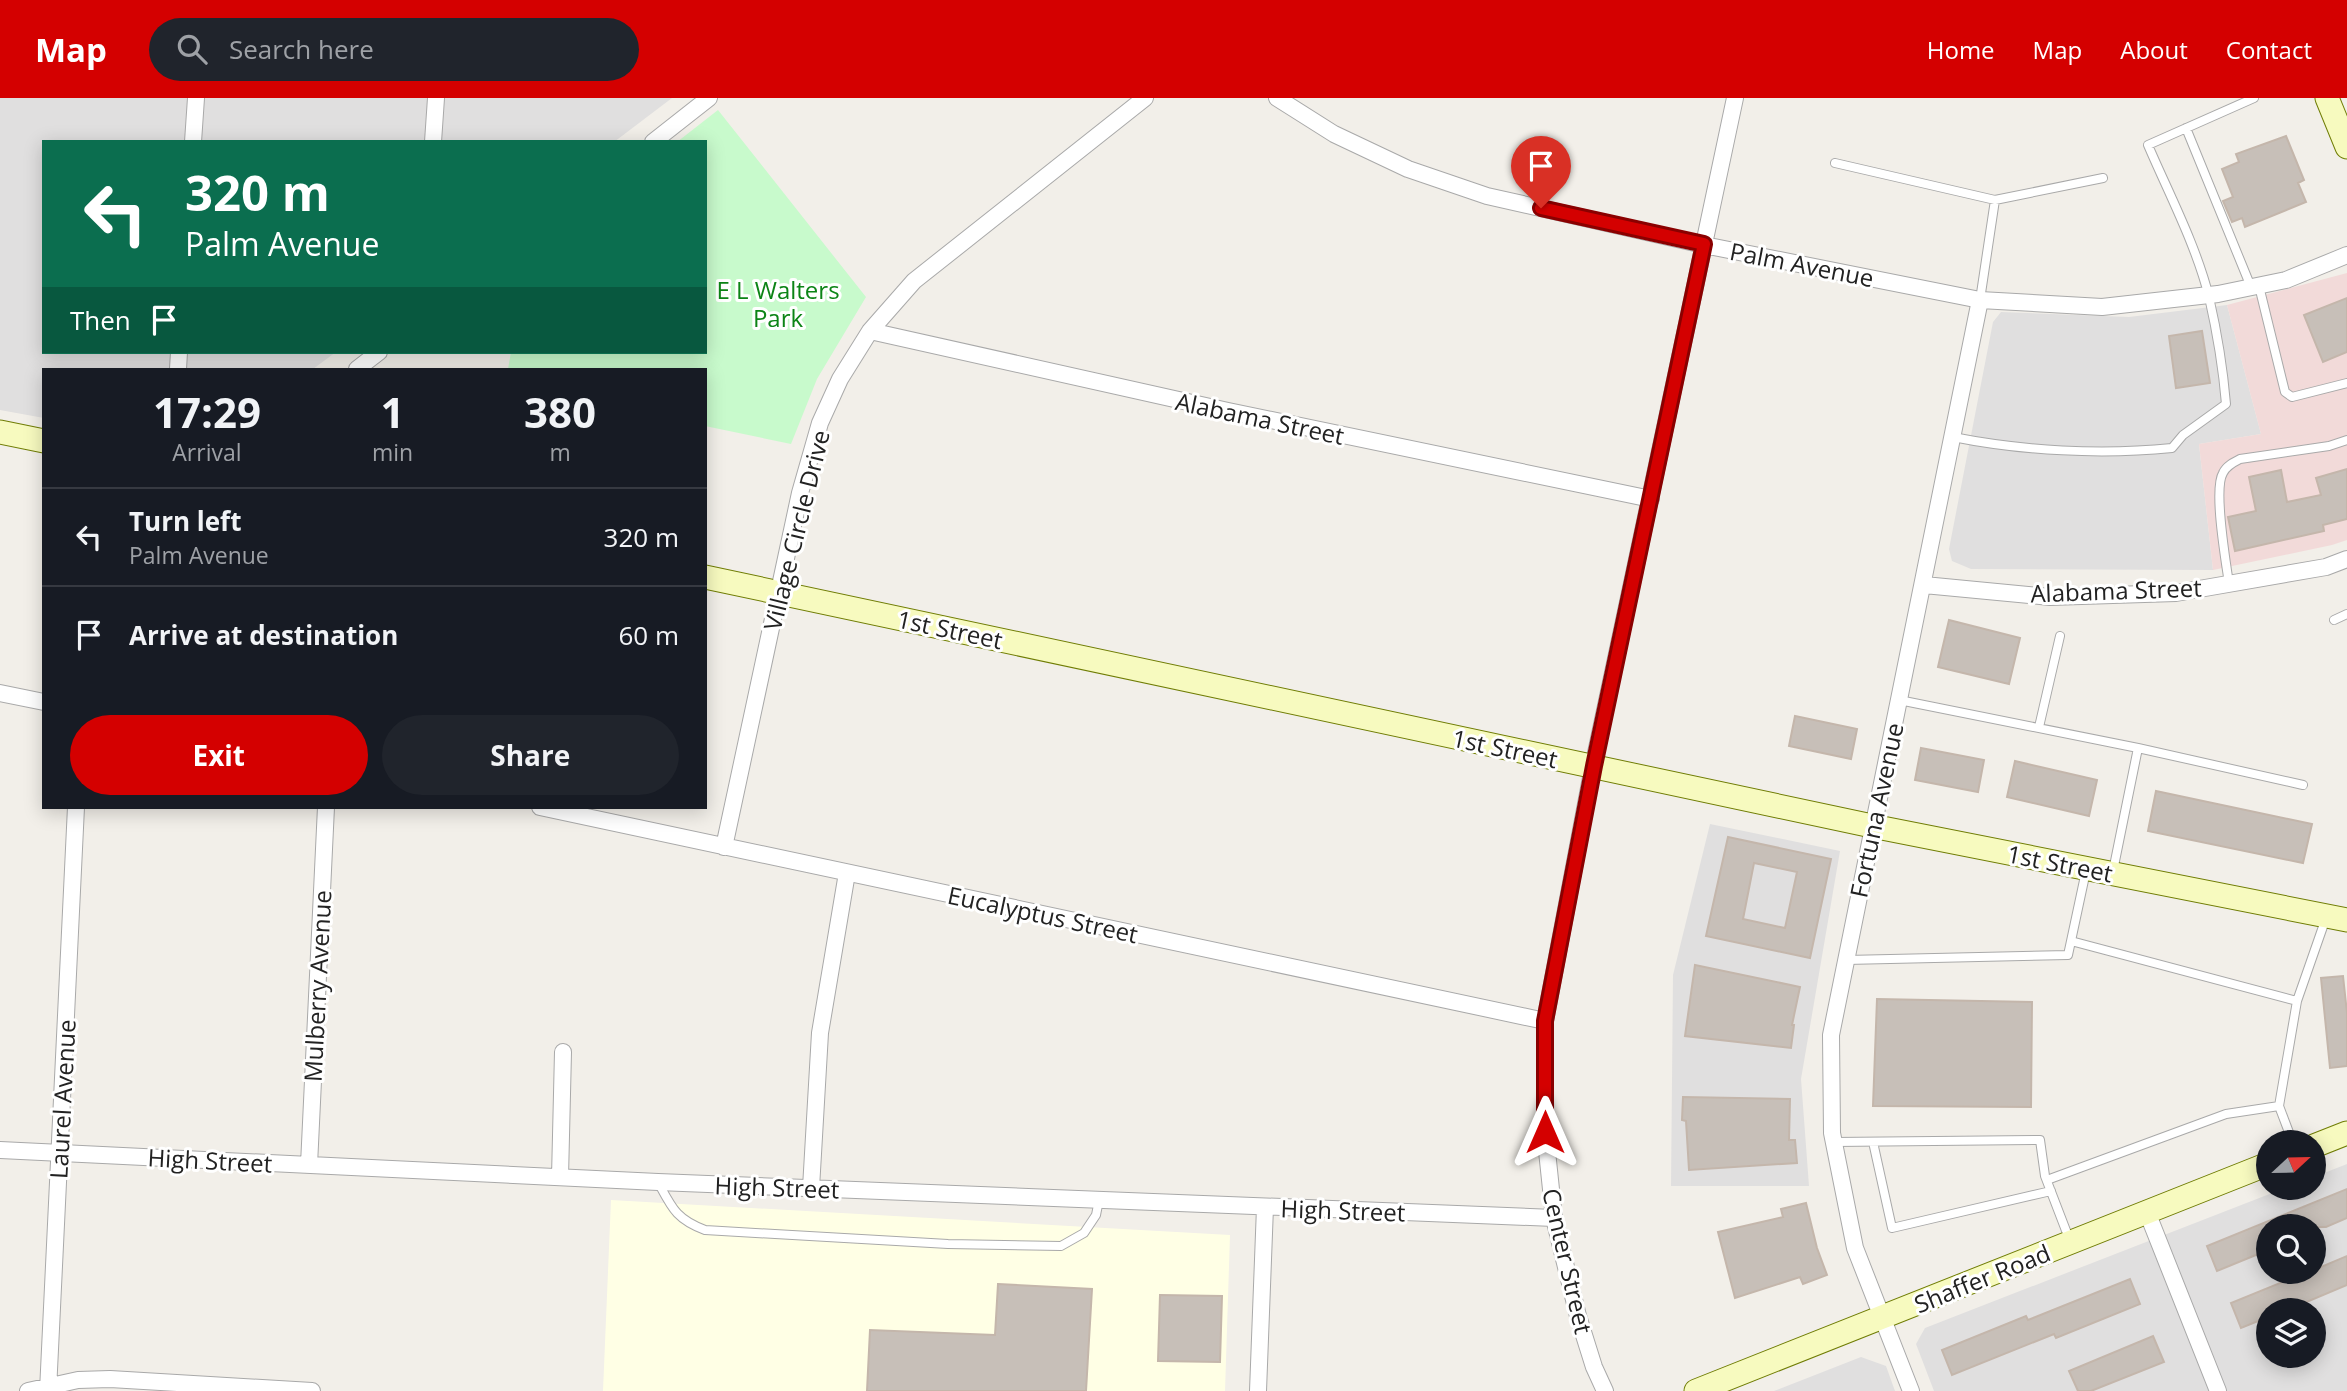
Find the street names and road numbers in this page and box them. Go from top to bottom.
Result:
street label: Palm Avenue [1727,234,1877,294]
street label: Alabama Street [1173,384,1347,452]
street label: Village Circle Drive [755,426,837,634]
street label: Alabama Street [2030,571,2202,609]
street label: 1st Street [894,602,1006,656]
street label: Fortuna Avenue [1841,720,1911,900]
street label: 1st Street [1449,721,1561,775]
street label: 1st Street [2004,837,2116,889]
street label: Eucalyptus Street [945,878,1141,950]
street label: Mulberry Avenue [295,889,339,1083]
street label: Laurel Avenue [41,1018,83,1180]
street label: High Street [147,1140,273,1180]
street label: High Street [714,1168,840,1206]
street label: Center Street [1535,1185,1601,1337]
street label: High Street [1280,1191,1406,1229]
street label: Shaffer Road [1909,1236,2055,1320]

